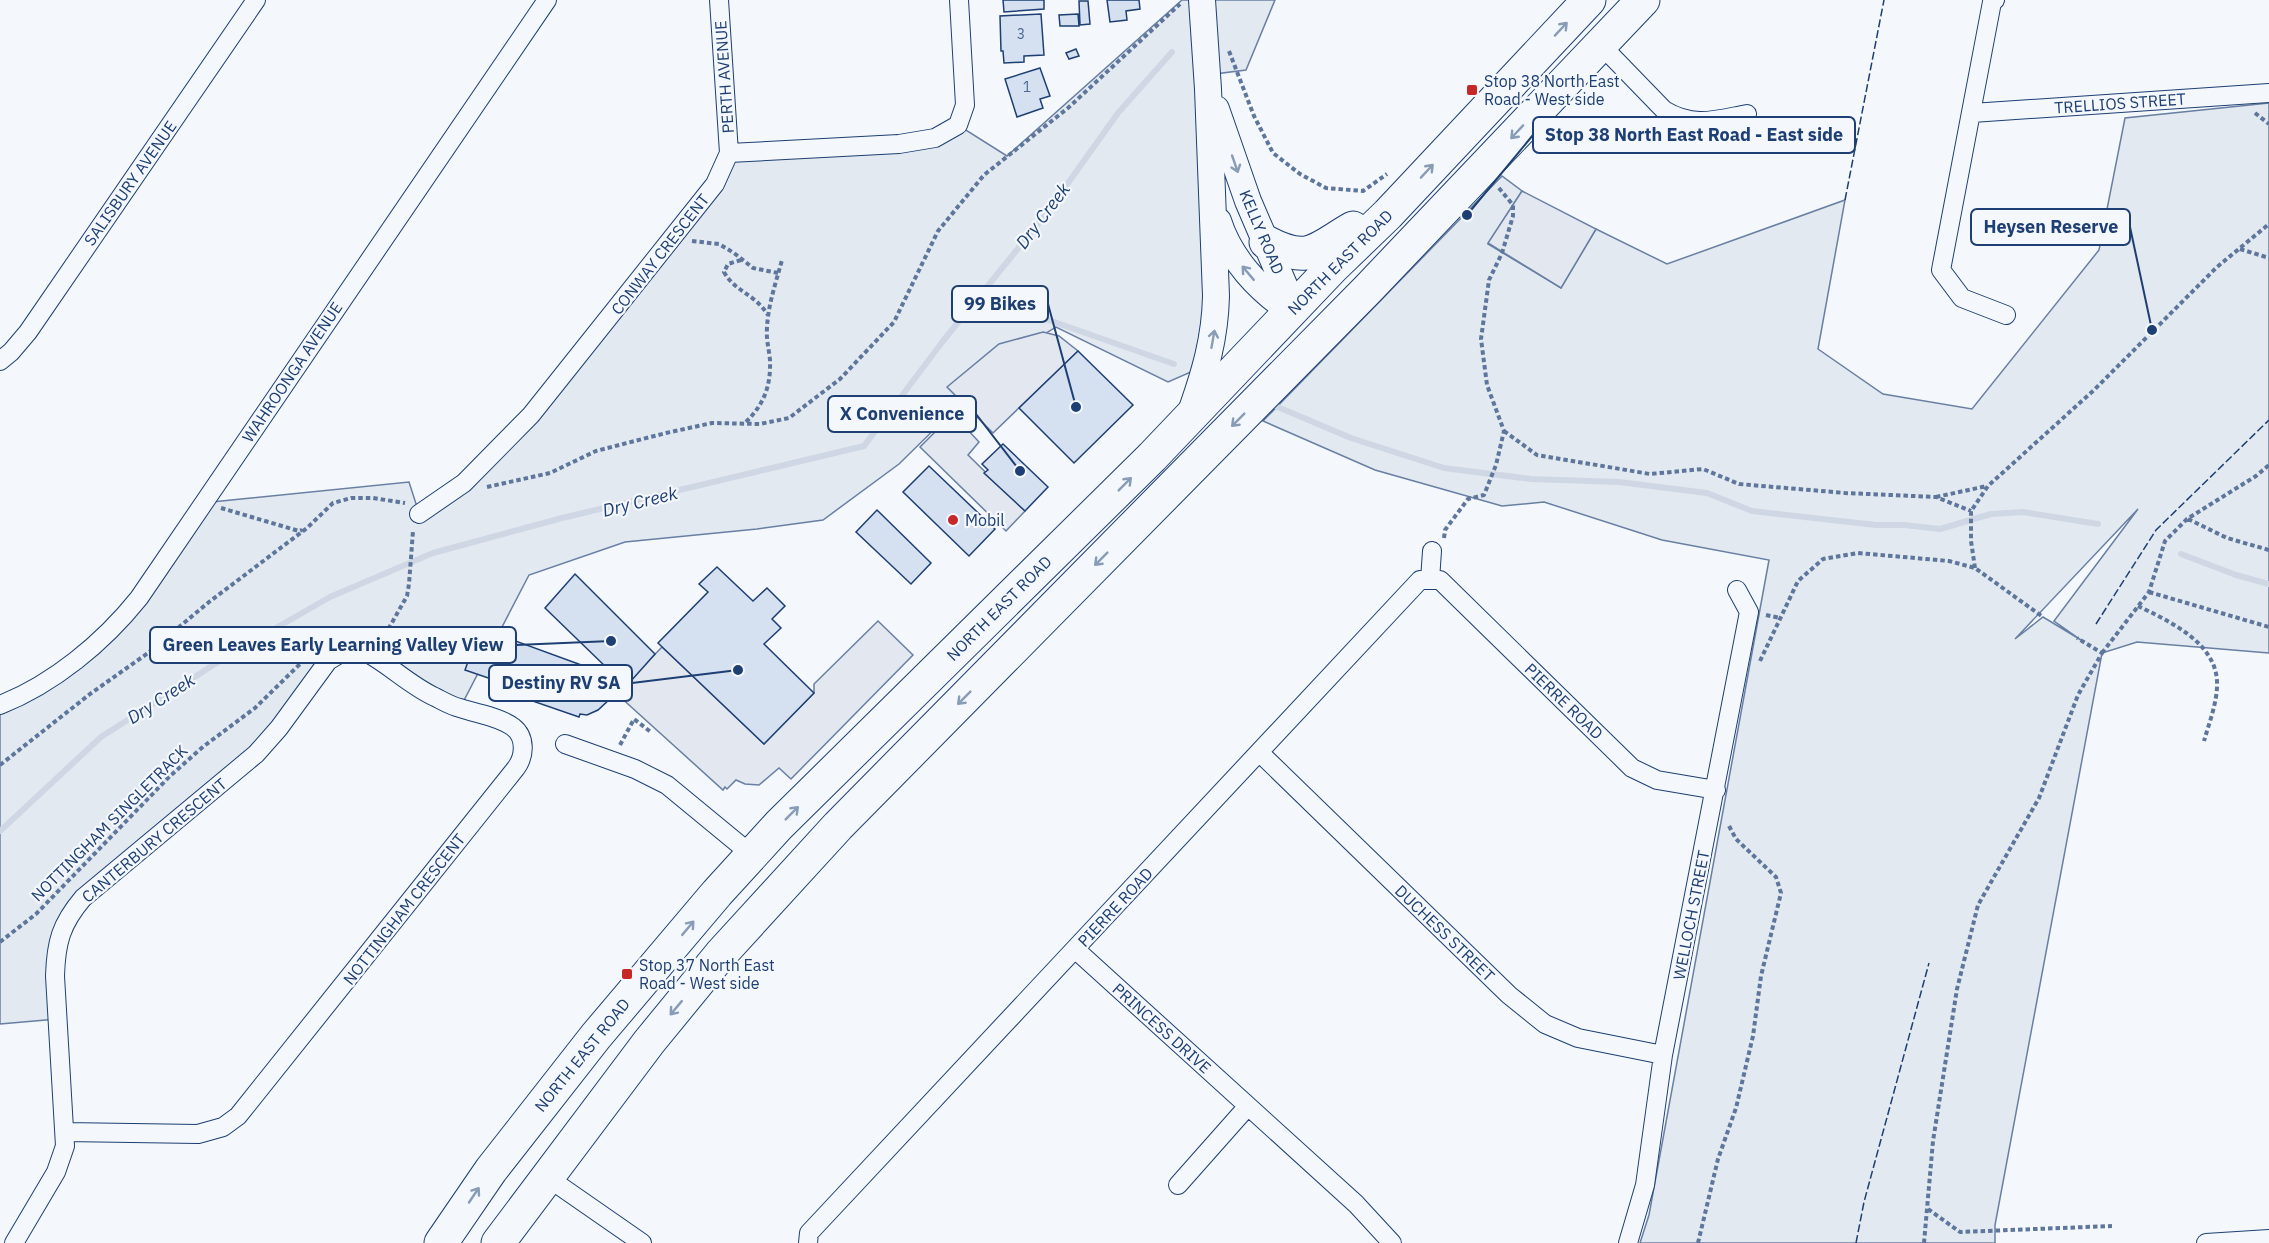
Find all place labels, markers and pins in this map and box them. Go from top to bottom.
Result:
place label: Stop 38 North East Road - West side [1484,71,1620,109]
marker: Stop 38 North East Road - West side [1465,83,1479,97]
callout: Stop 38 North East Road - East side [1533,117,1855,153]
callout: Heysen Reserve [1971,209,2130,245]
callout: 99 Bikes [952,286,1048,322]
callout: X Convenience [828,396,976,432]
place label: Mobil [965,510,1005,530]
marker: Mobil [946,513,960,527]
callout: Green Leaves Early Learning Valley View [150,627,516,663]
callout: Destiny RV SA [489,665,632,701]
place label: Stop 37 North East Road - West side [639,955,775,993]
marker: Stop 37 North East Road - West side [620,967,634,981]

